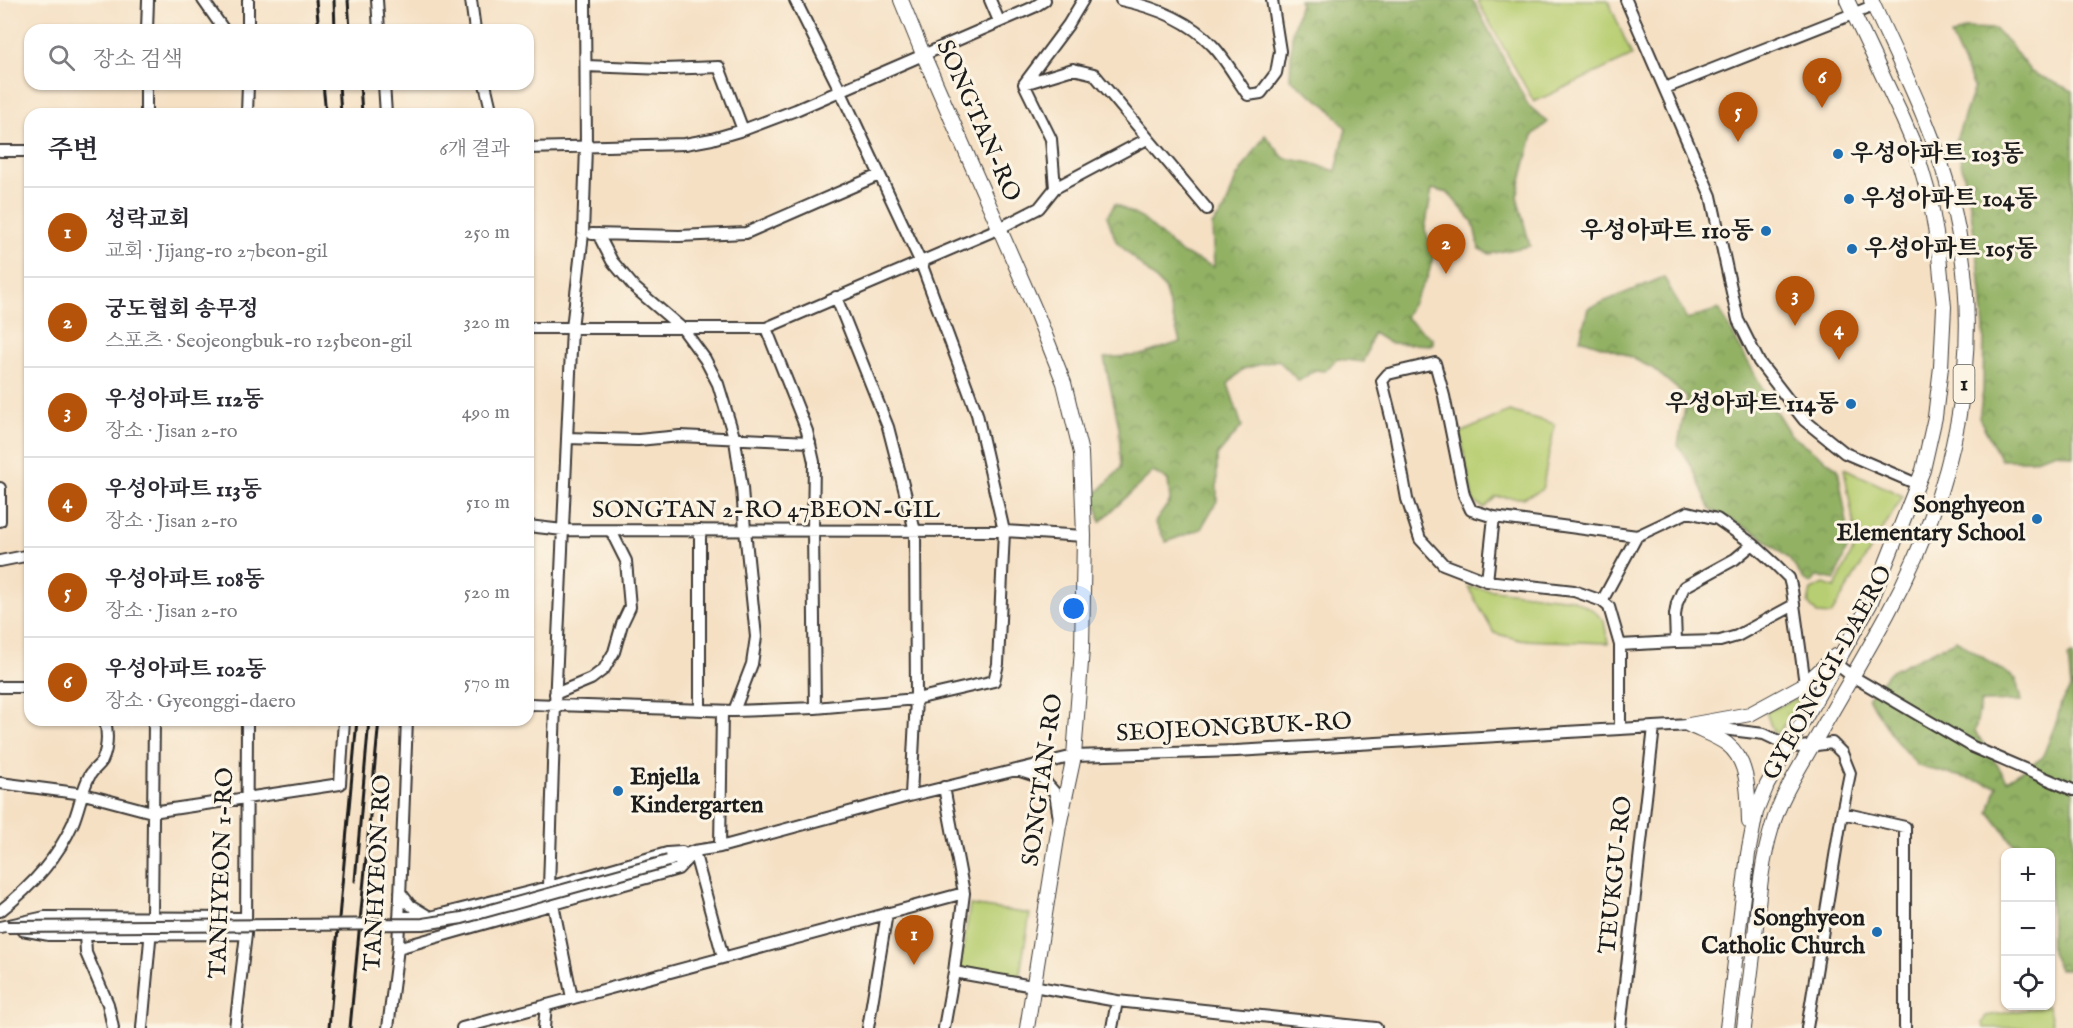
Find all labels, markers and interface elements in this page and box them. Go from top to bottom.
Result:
search box [24,24,534,90]
street label: SONGTAN-RO [929,35,1027,207]
icon: search [45,41,78,74]
text: 장소 검색 [93,46,183,74]
pin: 6 [1802,58,1842,108]
pin: 5 [1718,92,1758,142]
text: 주변 [48,134,98,167]
text: 6개 결과 [439,137,510,162]
place label: 우성아파트 103동 [1850,139,2024,170]
marker: 우성아파트 103동 [1831,147,1845,161]
place label: 우성아파트 104동 [1861,184,2038,215]
marker: 우성아파트 104동 [1842,192,1856,206]
text: 성락교회 [105,206,190,234]
place label: 우성아파트 110동 [1580,216,1754,247]
text: 1 [64,220,71,245]
text: 250 m [464,220,510,245]
pin: 2 [1426,224,1466,274]
marker: 우성아파트 110동 [1759,224,1773,238]
place label: 우성아파트 105동 [1864,234,2038,265]
text: 교회 · Jijang-ro 27beon-gil [105,239,327,264]
marker: 우성아파트 105동 [1845,242,1859,256]
pin: 3 [1776,276,1814,326]
text: 궁도협회 송무정 [105,296,259,324]
text: 2 [63,310,72,335]
text: 320 m [464,310,510,335]
pin: 4 [1820,310,1858,360]
text: 스포츠 · Seojeongbuk-ro 125beon-gil [105,329,412,354]
road number: 1 [1954,365,1974,403]
text: 우성아파트 112동 [105,386,264,414]
place label: 우성아파트 114동 [1665,389,1839,420]
marker: 우성아파트 114동 [1844,397,1858,411]
text: 3 [64,400,71,425]
text: 490 m [462,400,510,425]
text: 장소 · Jisan 2-ro [105,419,238,444]
text: 우성아파트 113동 [105,476,262,504]
text: 4 [63,490,72,515]
text: 510 m [466,490,510,515]
place label: Songhyeon Elementary School [1837,490,2025,549]
street label: SONGTAN 2-RO 47BEON-GIL [592,495,941,526]
text: 장소 · Jisan 2-ro [105,509,238,534]
marker: Songhyeon Elementary School [2030,512,2044,526]
street label: GYEONGGI-DAERO [1756,560,1900,786]
text: 우성아파트 108동 [105,566,265,594]
text: 5 [64,580,71,605]
text: 520 m [464,580,510,605]
your location [1059,594,1088,623]
text: 장소 · Jisan 2-ro [105,599,238,624]
text: 우성아파트 102동 [105,656,267,684]
text: 6 [63,670,72,695]
text: 570 m [464,670,510,695]
text: 장소 · Gyeonggi-daero [105,689,296,714]
street label: SONGTAN-RO [1016,692,1070,868]
street label: SEOJEONGBUK-RO [1115,706,1353,750]
place label: Enjella Kindergarten [630,762,764,821]
street label: TANHYEON 1-RO [203,767,241,979]
street label: TANHYEON-RO [357,774,399,972]
marker: Enjella Kindergarten [611,784,625,798]
street label: TEUKGU-RO [1592,794,1640,956]
map controls [2001,848,2055,1010]
button: + [2001,848,2055,902]
button: − [2001,902,2055,956]
place label: Songhyeon Catholic Church [1701,903,1865,962]
pin: 1 [894,916,934,965]
marker: Songhyeon Catholic Church [1870,925,1884,939]
button: locate [2001,956,2055,1010]

